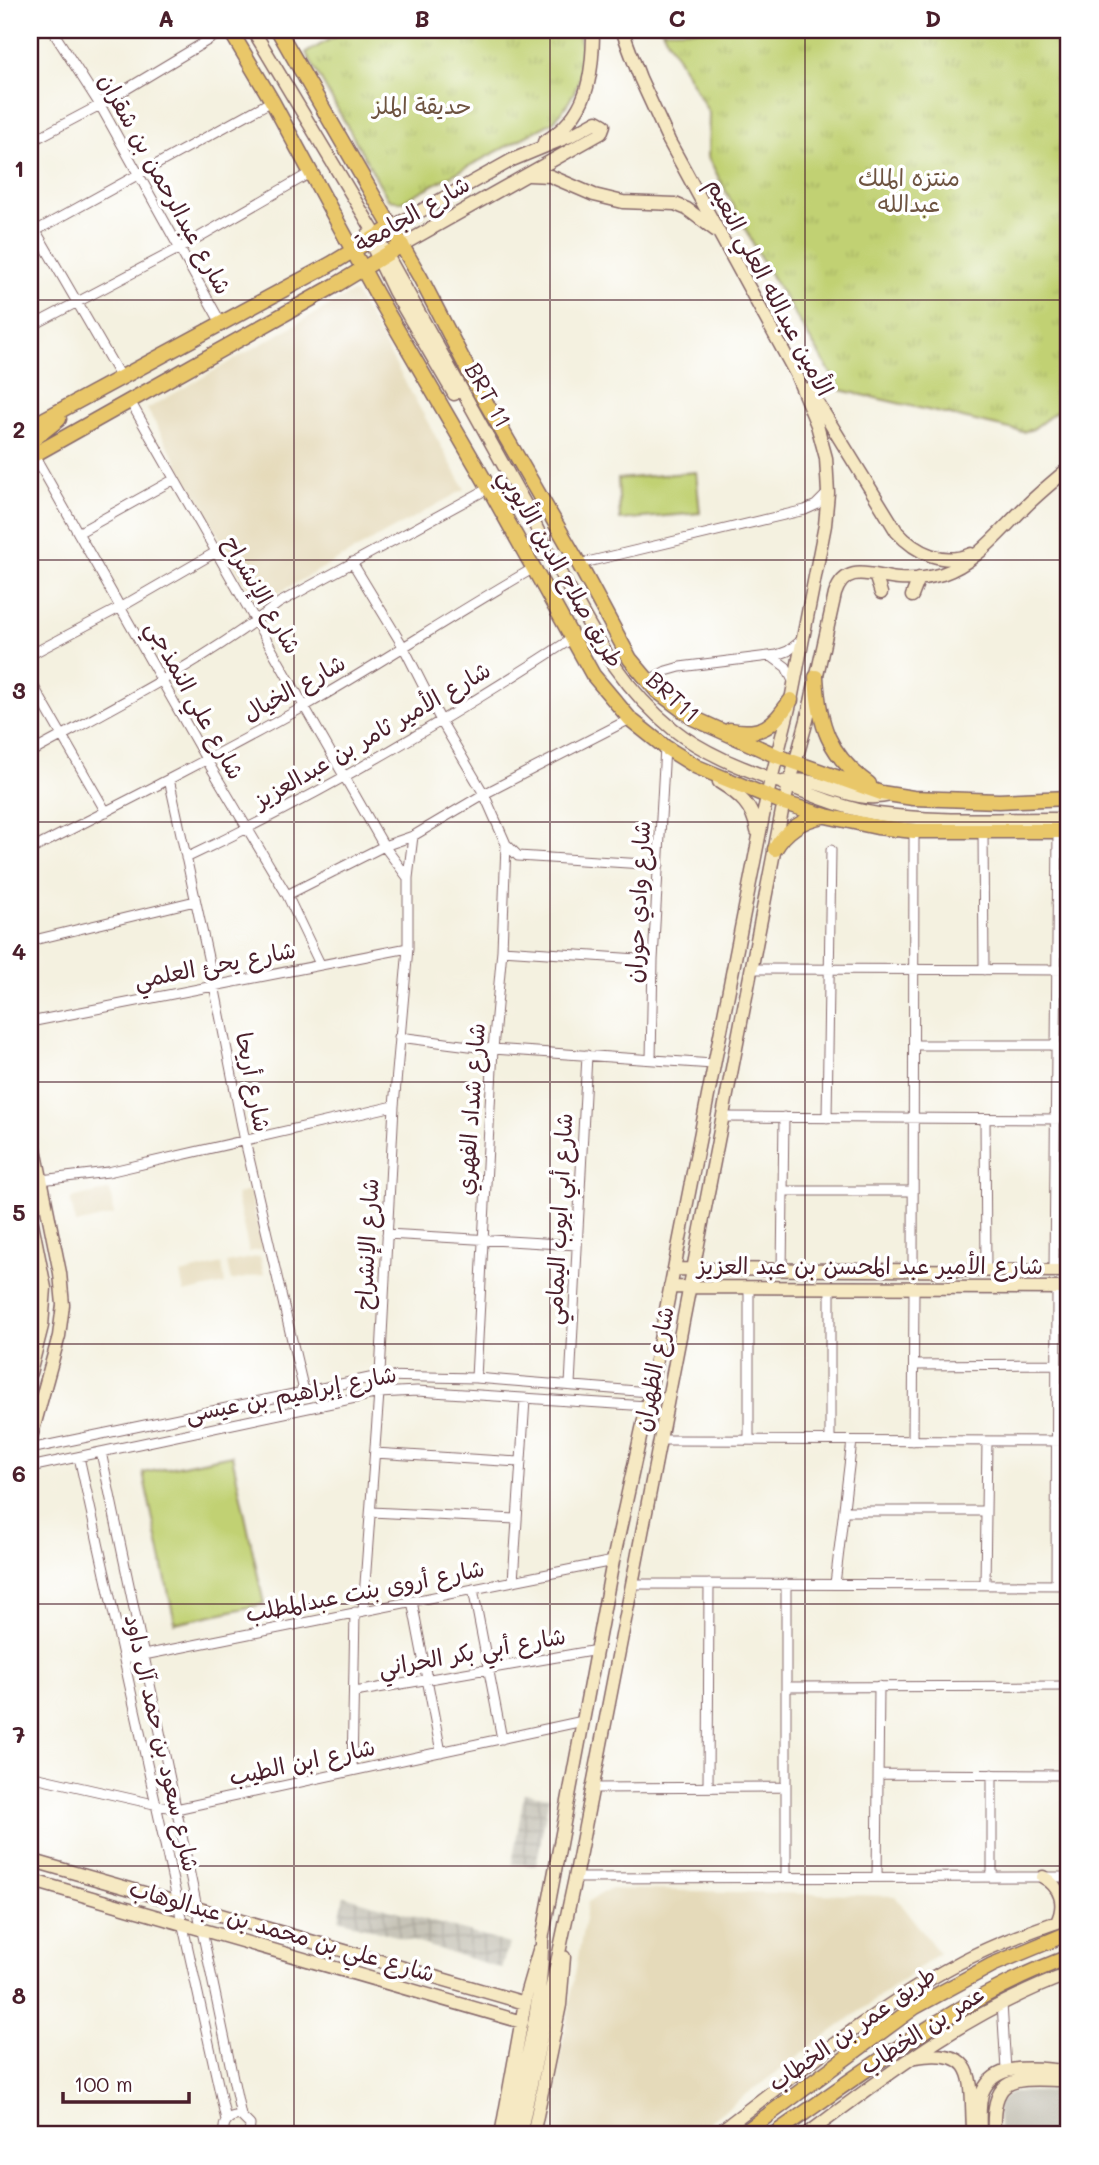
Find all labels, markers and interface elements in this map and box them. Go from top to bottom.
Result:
text: A [158,3,174,33]
text: B [414,3,430,33]
text: C [668,3,686,33]
text: D [925,3,941,33]
street label: شارع عبدالرحمن بن شقران [91,68,239,300]
park label: حديقة الملز [371,90,471,120]
text: 1 [14,153,24,183]
park label: منتزه الملك عبدالله [858,162,960,218]
street label: شارع الجامعة [348,168,476,260]
street label: الأمين عبدالله العلي النعيم [694,172,841,404]
street label: BRT 11 [459,357,519,432]
text: 2 [13,414,25,444]
street label: طريق صلاح الدين الأيوبي [487,463,631,676]
street label: شارع الإنشراح [215,530,309,660]
street label: شارع علي النمذجي [134,615,252,788]
street label: شارع الخيال [237,647,351,729]
street label: شارع الأمير ثامر بن عبدالعزيز [246,654,496,817]
street label: BRT11 [640,664,707,728]
text: 3 [12,675,26,705]
street label: شارع وادي حوران [618,820,659,984]
street label: شارع يحئ العلمي [132,934,299,1001]
text: 4 [12,936,26,966]
street label: شارع شداد الفهري [449,1022,494,1196]
street label: شارع أريحا [228,1029,278,1135]
street label: شارع أبي ايوب اليمامي [537,1112,586,1326]
street label: شارع الإنشراح [348,1177,386,1311]
text: 5 [12,1197,26,1227]
street label: شارع الأمير عبد المحسن بن عبد العزيز [695,1250,1043,1282]
street label: شارع الظهران [626,1304,682,1434]
street label: شارع إبراهيم بن عيسى [183,1358,400,1432]
text: 6 [12,1458,26,1488]
street label: شارع أروى بنت عبدالمطلب [243,1552,487,1630]
street label: شارع سعود بن حمد آل داود [117,1611,207,1875]
street label: شارع أبي بكر الحراني [376,1620,569,1689]
text: 7 [13,1719,26,1749]
street label: شارع ابن الطيب [226,1731,378,1793]
street label: شارع علي بن محمد بن عبدالوهاب [124,1872,438,1995]
street label: طريق عمر بن الخطاب [763,1961,941,2097]
text: 8 [12,1980,26,2010]
street label: عمر بن الخطاب [855,1980,989,2080]
scale bar [63,2060,189,2104]
text: 100 m [74,2070,133,2097]

